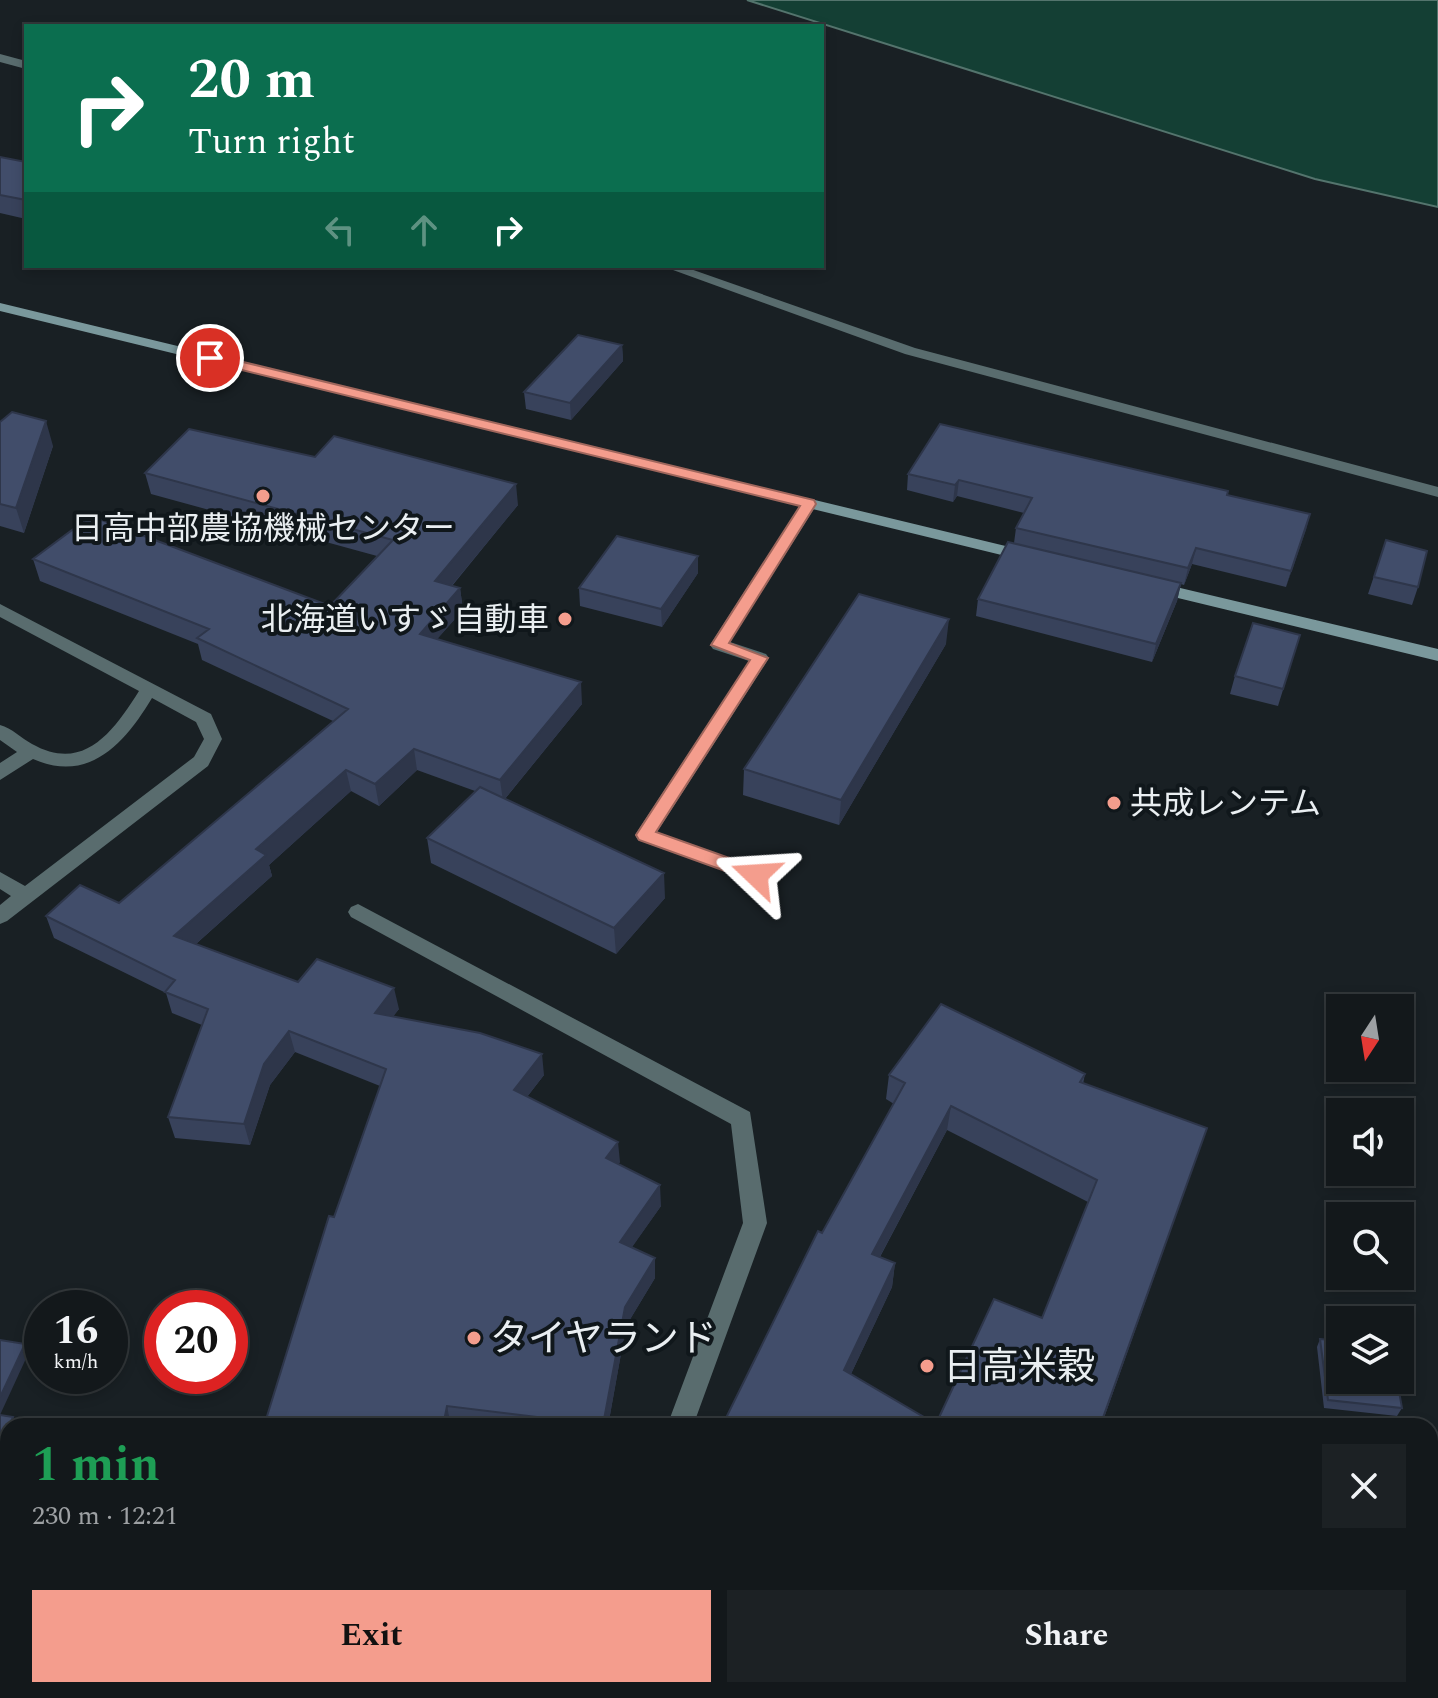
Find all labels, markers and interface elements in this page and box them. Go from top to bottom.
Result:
text: 20 m [188,38,315,123]
icon: right [56,56,160,160]
text: Turn right [188,115,355,170]
icon: left [318,208,362,252]
icon: ahead [402,208,446,252]
icon: right [486,208,530,252]
pin [176,324,244,392]
icon: arrive [188,336,232,380]
marker: 日高中部農協機械センター [254,487,272,505]
place label: 日高中部農協機械センター [71,505,455,554]
place label: 北海道いすゞ自動車 [261,596,549,645]
marker: 北海道いすゞ自動車 [556,610,574,628]
place label: 共成レンテム [1130,780,1321,829]
marker: 共成レンテム [1105,794,1123,812]
position arrow [714,833,798,917]
north arrow [1326,994,1414,1082]
map controls [1326,994,1414,1394]
button: sound [1326,1098,1414,1186]
button: search [1326,1202,1414,1290]
speed limit sign: 20 [144,1290,248,1394]
text: 16 [54,1301,98,1362]
button: layers [1326,1306,1414,1394]
place label: タイヤランド [490,1311,717,1369]
marker: タイヤランド [465,1329,483,1347]
place label: 日高米穀 [943,1339,1095,1397]
text: km/h [54,1347,99,1377]
marker: 日高米穀 [918,1357,936,1375]
text: 1 min [32,1429,160,1502]
button: close [1322,1444,1406,1528]
text: 230 m · 12:21 [32,1496,178,1536]
button: Exit [32,1590,711,1682]
button: Share [727,1590,1406,1682]

